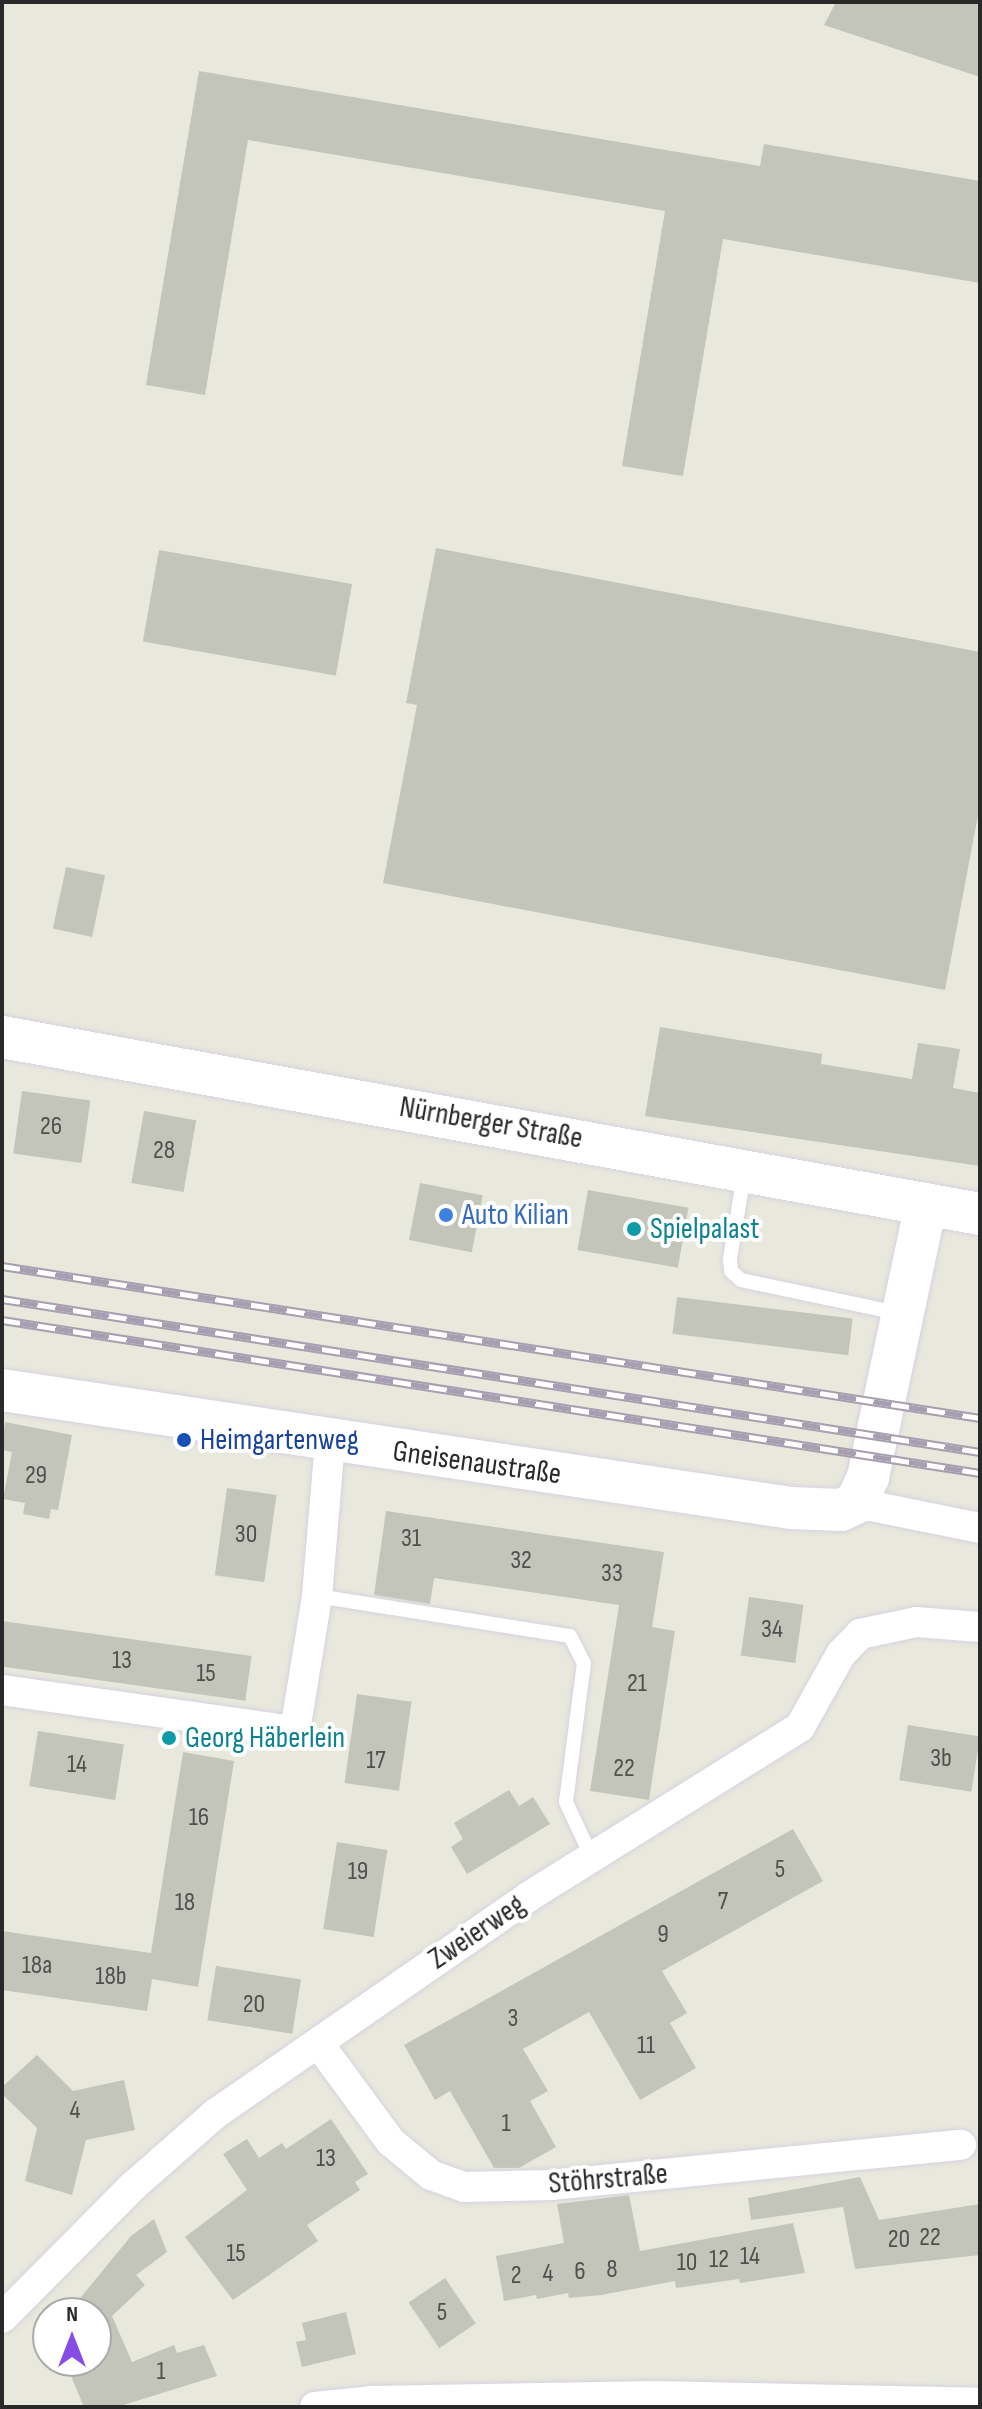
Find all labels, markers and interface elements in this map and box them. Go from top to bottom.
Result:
street label: Nürnberger Straße [397,1089,585,1157]
house number: 26 [40,1111,62,1143]
house number: 28 [153,1135,175,1167]
place label: Auto Kilian [462,1197,569,1233]
marker: Auto Kilian [437,1206,455,1224]
place label: Spielpalast [650,1211,759,1247]
marker: Spielpalast [625,1220,643,1238]
place label: Heimgartenweg [200,1422,359,1458]
marker: Heimgartenweg [175,1431,193,1449]
street label: Gneisenaustraße [391,1433,563,1493]
house number: 29 [25,1460,47,1492]
house number: 30 [235,1519,257,1551]
house number: 31 [401,1523,421,1555]
house number: 32 [510,1545,532,1577]
house number: 33 [601,1558,623,1590]
house number: 34 [761,1614,783,1646]
house number: 13 [112,1645,132,1677]
house number: 15 [196,1658,216,1690]
house number: 21 [627,1668,647,1700]
place label: Georg Häberlein [185,1720,345,1756]
marker: Georg Häberlein [160,1729,178,1747]
house number: 3b [930,1743,952,1775]
house number: 17 [366,1745,386,1777]
house number: 14 [67,1749,87,1781]
house number: 22 [613,1753,635,1785]
house number: 16 [189,1802,209,1834]
house number: 5 [775,1854,785,1886]
house number: 19 [348,1856,368,1888]
house number: 7 [718,1886,728,1918]
house number: 18 [175,1887,195,1919]
street label: Zweierweg [422,1887,532,1977]
house number: 9 [657,1919,669,1951]
house number: 18a [22,1950,52,1982]
house number: 18b [95,1961,127,1993]
house number: 20 [243,1989,265,2021]
house number: 3 [508,2003,518,2035]
house number: 11 [637,2030,655,2062]
house number: 4 [70,2095,80,2127]
house number: 1 [501,2108,511,2140]
house number: 13 [316,2143,336,2175]
street label: Stöhrstraße [547,2156,669,2202]
house number: 22 [919,2222,941,2254]
house number: 20 [888,2224,910,2256]
house number: 15 [226,2238,246,2270]
house number: 14 [740,2241,760,2273]
house number: 12 [709,2244,729,2276]
house number: 10 [677,2247,697,2279]
house number: 8 [606,2254,618,2286]
house number: 6 [574,2256,586,2288]
house number: 4 [543,2258,553,2290]
house number: 2 [511,2260,521,2292]
north arrow [32,2297,112,2377]
house number: 5 [437,2297,447,2329]
text: N [66,2301,78,2328]
house number: 1 [156,2356,166,2388]

